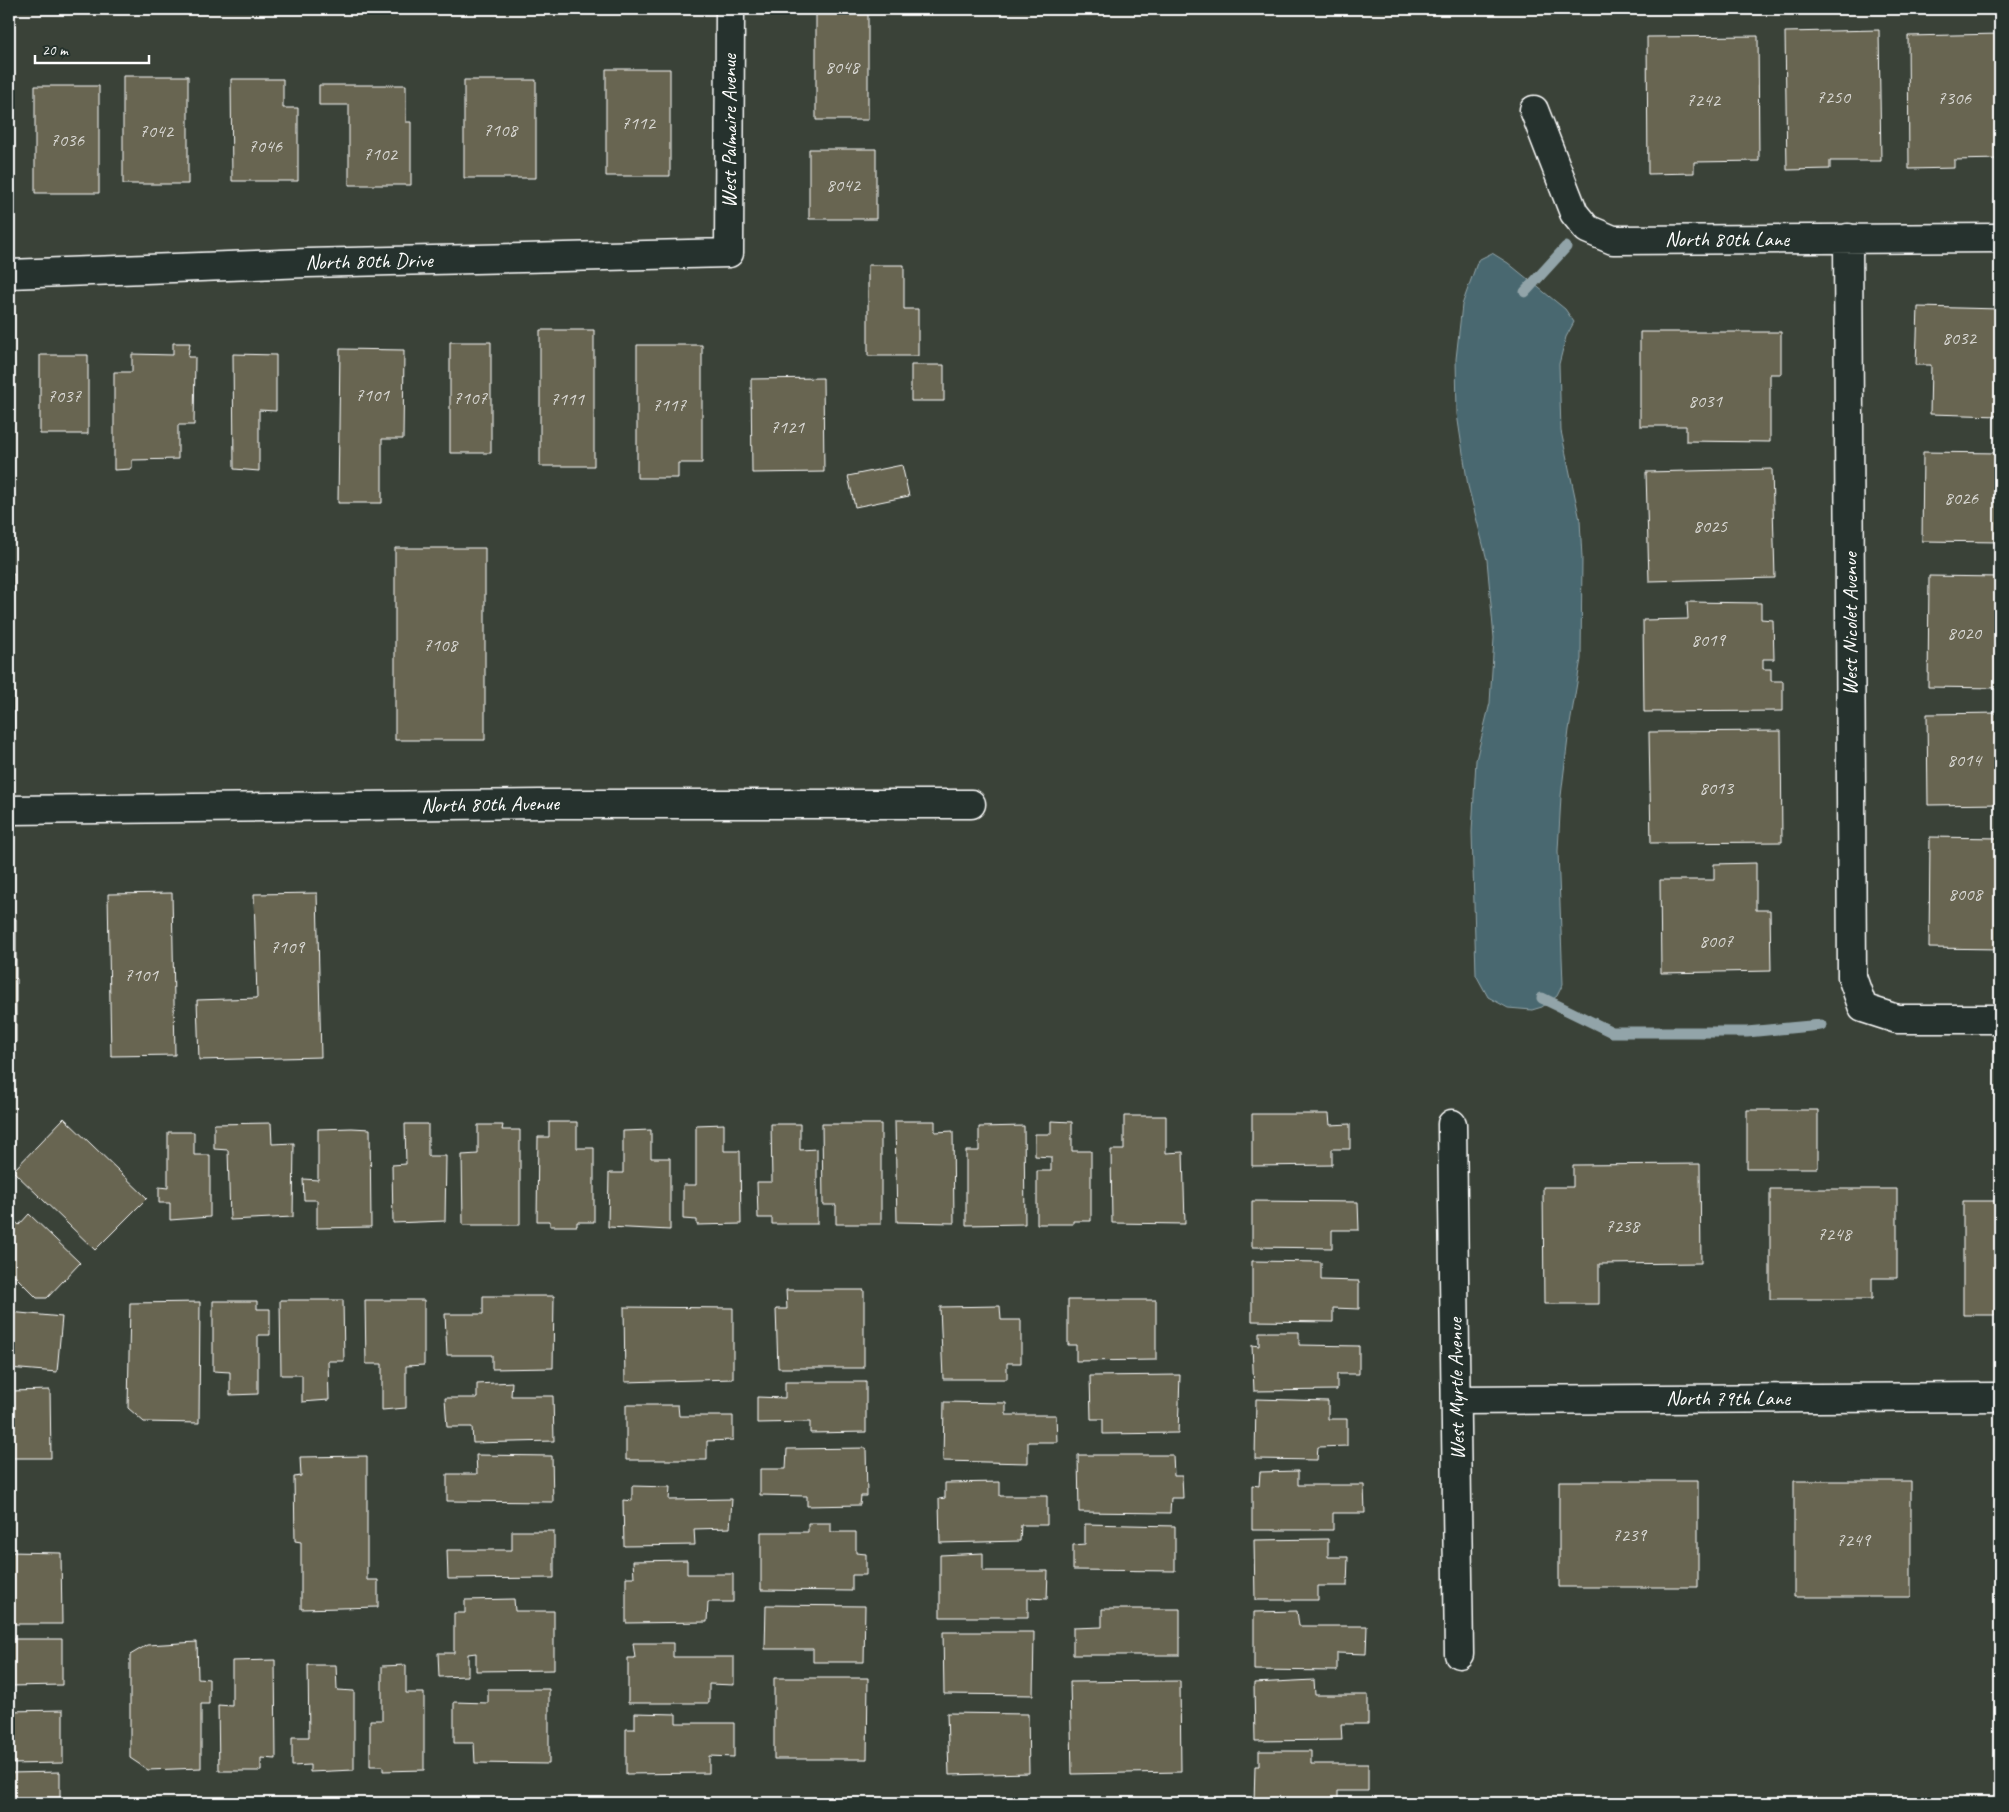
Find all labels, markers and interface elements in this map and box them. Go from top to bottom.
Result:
scale bar [35,32,149,64]
text: 20 m [42,41,69,60]
street label: West Palmaire Avenue [716,53,742,208]
house number: 8048 [825,55,862,79]
house number: 7250 [1816,85,1852,109]
house number: 7306 [1937,86,1973,110]
house number: 7242 [1686,88,1722,112]
house number: 7112 [621,111,657,135]
house number: 7108 [483,118,520,142]
house number: 7042 [139,119,175,143]
house number: 7036 [50,128,86,152]
house number: 7046 [248,134,284,158]
house number: 7102 [363,142,399,166]
house number: 8042 [826,173,862,197]
street label: North 80th Lane [1665,226,1790,252]
street label: North 80th Drive [305,247,434,275]
house number: 8032 [1942,326,1978,350]
house number: 7101 [355,383,391,407]
house number: 7037 [47,384,83,408]
house number: 7107 [453,386,489,410]
house number: 7111 [550,387,586,411]
house number: 8031 [1688,389,1724,413]
house number: 7117 [652,393,688,417]
house number: 7121 [770,415,806,439]
house number: 8026 [1944,486,1980,510]
house number: 8025 [1693,514,1729,538]
street label: West Nicolet Avenue [1837,550,1863,696]
house number: 8020 [1947,621,1983,645]
house number: 8019 [1691,628,1727,652]
house number: 7108 [423,633,460,657]
house number: 8014 [1947,748,1984,772]
house number: 8013 [1699,776,1735,800]
street label: North 80th Avenue [421,790,560,818]
house number: 8008 [1948,882,1985,906]
house number: 8007 [1699,929,1735,953]
house number: 7109 [270,935,306,959]
house number: 7101 [124,963,160,987]
house number: 7238 [1605,1214,1642,1238]
house number: 7248 [1817,1222,1854,1246]
street label: West Myrtle Avenue [1442,1316,1470,1460]
street label: North 79th Lane [1666,1385,1791,1411]
house number: 7239 [1612,1523,1648,1547]
house number: 7249 [1836,1528,1872,1552]

